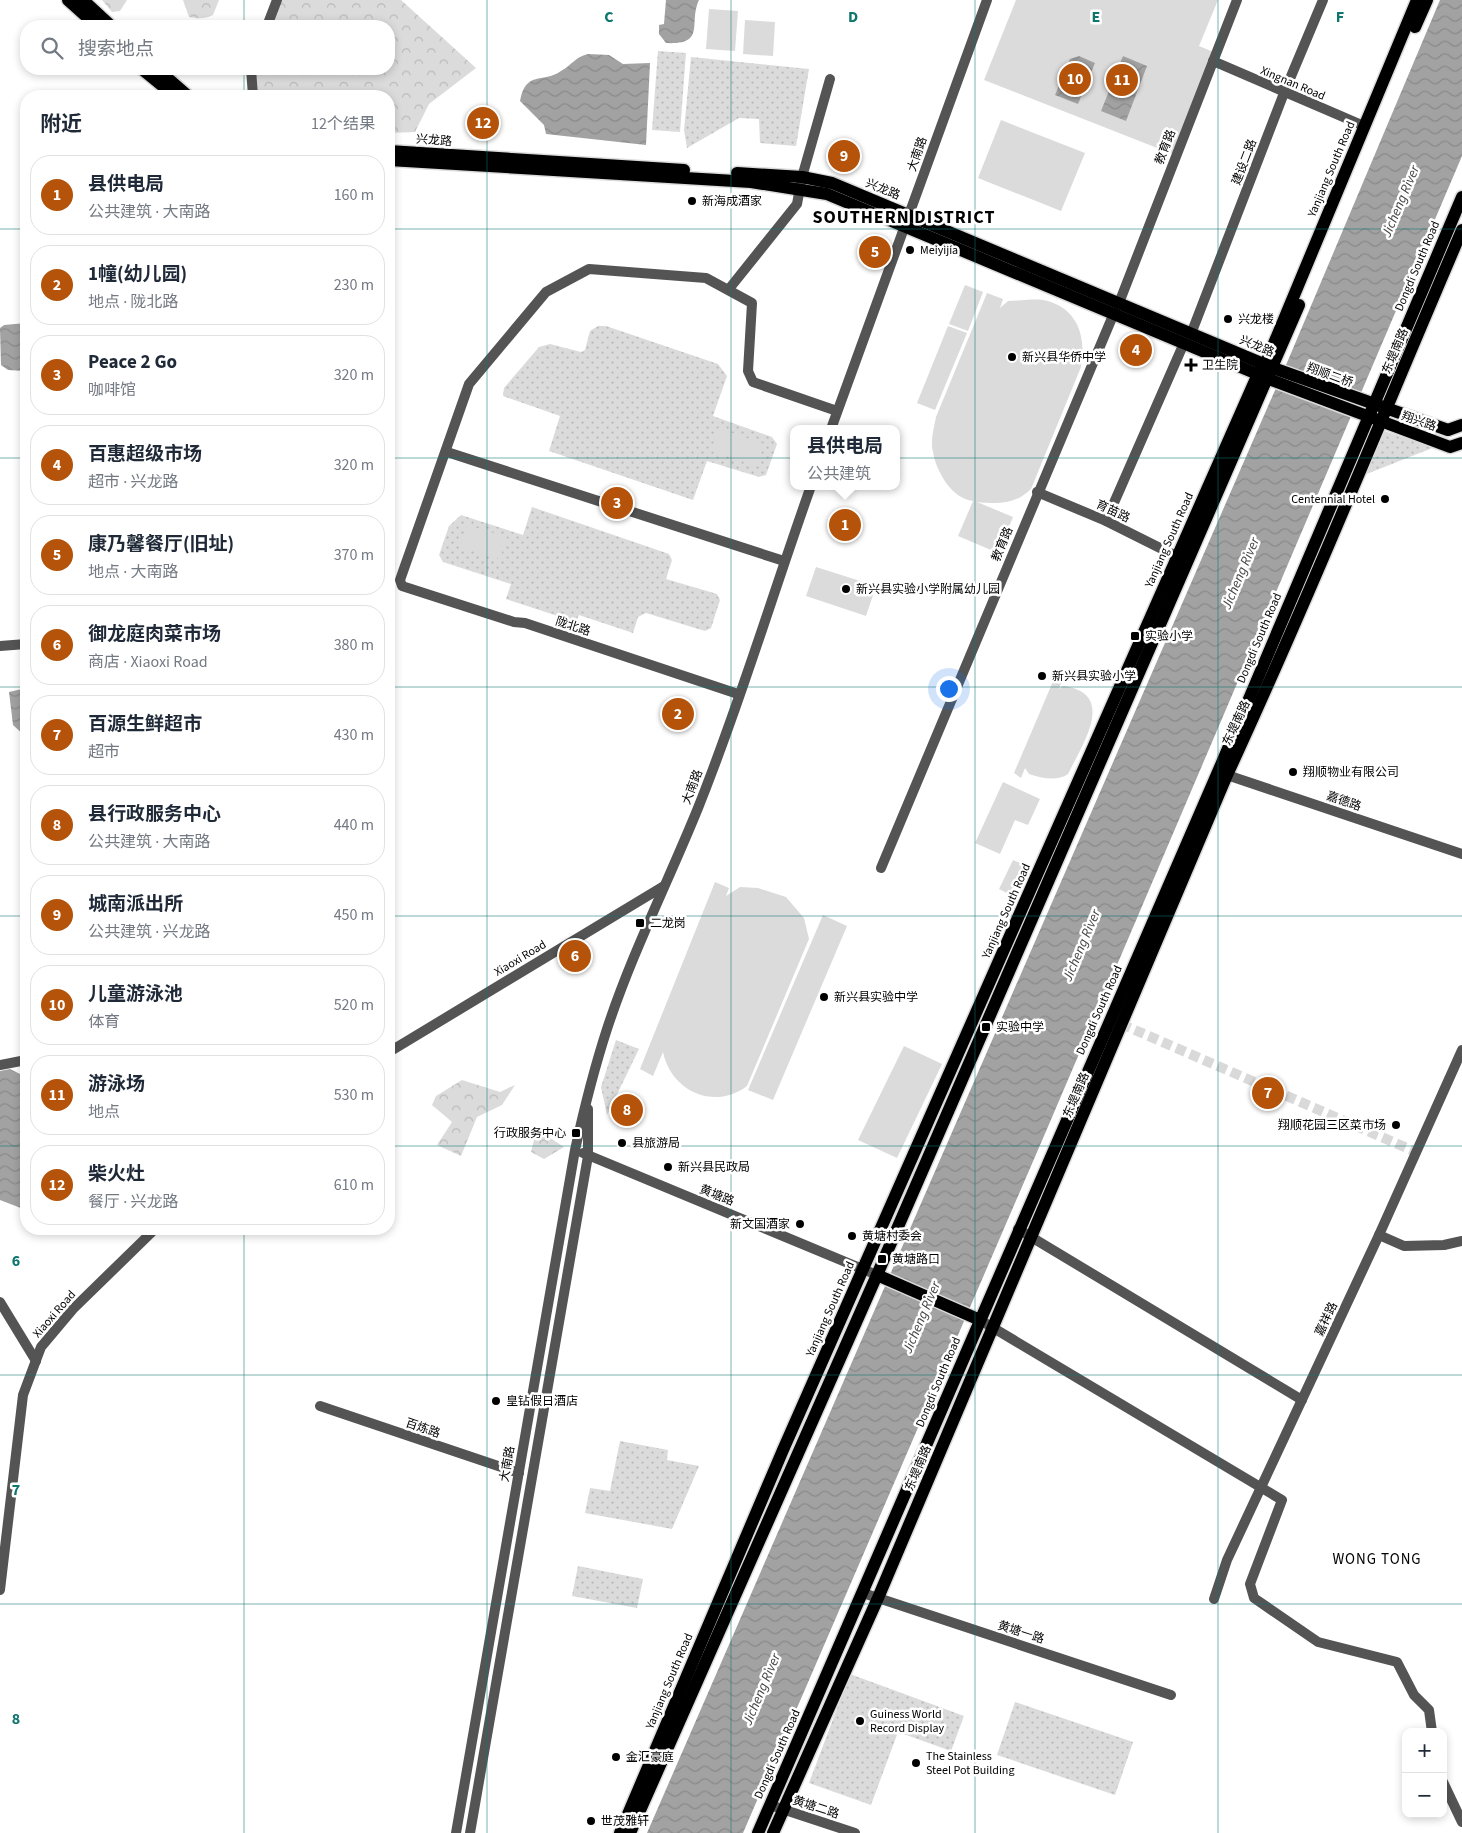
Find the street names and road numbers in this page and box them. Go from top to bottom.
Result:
street label: Xingnan Road [1258,62,1328,105]
street label: Yanjiang South Road [1303,119,1359,221]
street label: 教育路 [1151,127,1180,167]
street label: 兴龙路 [415,131,453,150]
street label: 大南路 [904,134,931,174]
street label: 建设二路 [1228,137,1261,188]
street label: 兴龙路 [863,175,903,204]
street label: Dongdi South Road [1391,218,1444,314]
street label: 东堤南路 [1378,326,1413,377]
street label: 兴龙路 [1237,332,1277,361]
street label: 翔顺二桥 [1304,359,1355,392]
street label: 翔兴路 [1399,408,1439,435]
street label: Yanjiang South Road [1140,490,1198,591]
street label: 育苗路 [1093,496,1133,527]
street label: 教育路 [988,524,1017,564]
street label: Dongdi South Road [1233,590,1286,686]
street label: 陇北路 [553,613,593,640]
street label: 东堤南路 [1219,698,1254,749]
street label: 大南路 [678,767,707,807]
street label: 嘉德路 [1324,788,1364,815]
street label: Yanjiang South Road [977,861,1035,962]
street label: Xiaoxi Road [491,936,549,981]
street label: Dongdi South Road [1072,963,1127,1058]
street label: 东堤南路 [1059,1070,1094,1121]
street label: 黄塘路 [697,1181,737,1210]
street label: Yanjiang South Road [801,1259,859,1360]
street label: Xiaoxi Road [29,1287,80,1342]
street label: 嘉祥路 [1311,1299,1342,1339]
street label: Dongdi South Road [912,1334,965,1430]
street label: 百炼路 [403,1415,443,1442]
street label: 东堤南路 [901,1443,936,1494]
street label: 大南路 [496,1445,519,1483]
street label: 黄塘一路 [995,1617,1046,1648]
street label: Yanjiang South Road [641,1631,697,1733]
street label: Dongdi South Road [750,1707,805,1802]
street label: 黄塘二路 [790,1792,841,1823]

